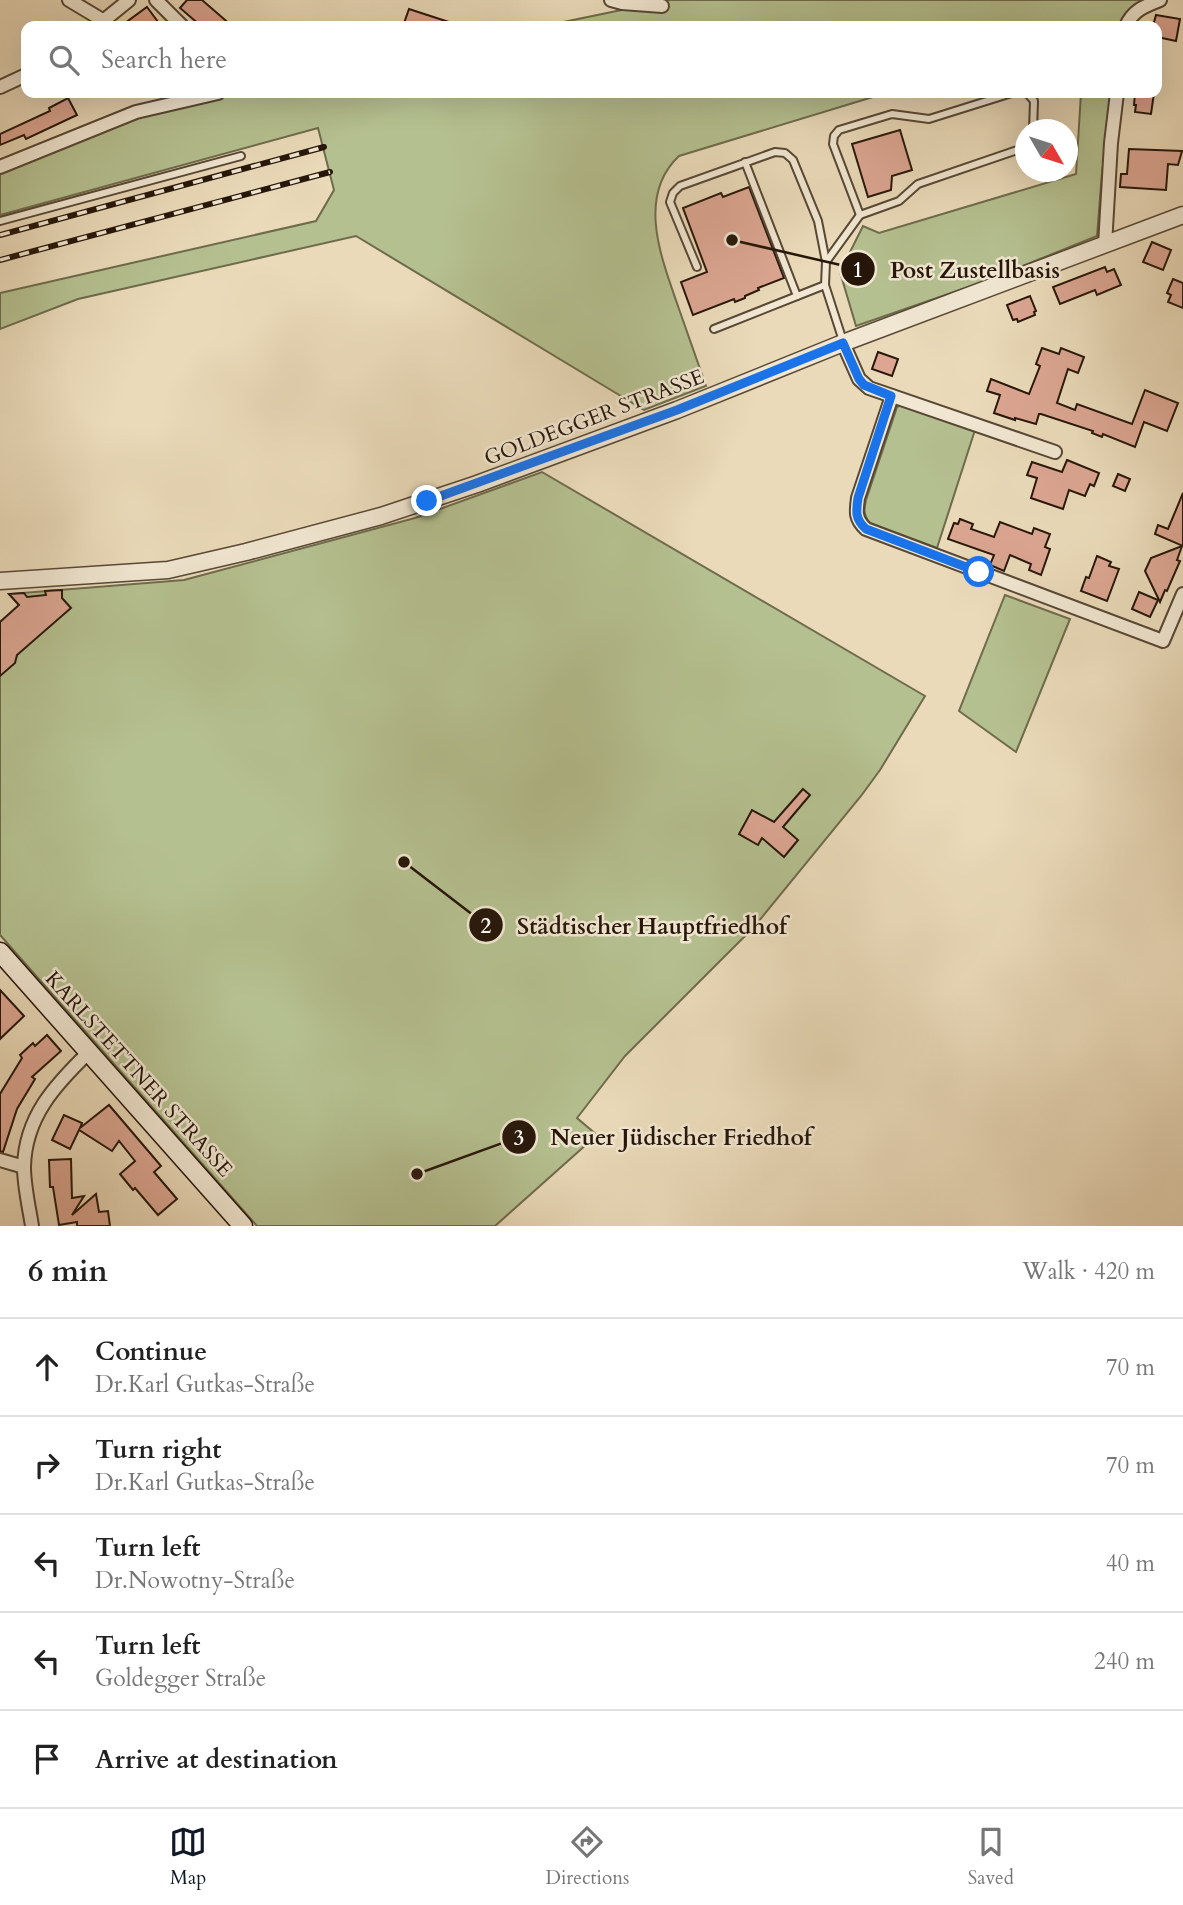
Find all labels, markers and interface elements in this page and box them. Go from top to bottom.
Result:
search box [21,21,1162,98]
icon: search [45,41,83,79]
text: Search here [101,42,227,77]
north arrow [1015,119,1078,182]
callout: Post Zustellbasis [841,247,1074,291]
text: Post Zustellbasis [890,255,1060,286]
text: 1 [853,256,863,285]
street label: GOLDEGGER STRASSE [480,362,708,473]
route end [411,485,442,516]
route start [963,556,994,587]
callout: Städtischer Hauptfriedhof [468,903,801,947]
text: Städtischer Hauptfriedhof [517,911,791,942]
text: 2 [481,912,492,941]
street label: KARLSTETTNER STRASSE [38,965,239,1184]
callout: Neuer Jüdischer Friedhof [501,1115,826,1159]
text: Neuer Jüdischer Friedhof [550,1122,816,1153]
text: 3 [514,1124,524,1153]
text: 6 min [28,1251,108,1292]
text: Walk · 420 m [1022,1256,1155,1287]
text: Continue [95,1334,207,1369]
icon: ahead [28,1348,66,1386]
text: 70 m [1106,1352,1155,1383]
text: Dr.Karl Gutkas-Straße [95,1369,315,1400]
text: Turn right [95,1432,222,1467]
icon: right [28,1446,66,1484]
text: 70 m [1106,1450,1155,1481]
text: Dr.Karl Gutkas-Straße [95,1467,315,1498]
text: Turn left [95,1530,200,1565]
icon: left [28,1544,66,1582]
text: 40 m [1106,1548,1155,1579]
text: Dr.Nowotny-Straße [95,1565,295,1596]
text: Turn left [95,1628,200,1663]
icon: left [28,1642,66,1680]
text: 240 m [1094,1646,1155,1677]
text: Goldegger Straße [95,1663,266,1694]
icon: arrive [28,1740,66,1778]
text: Arrive at destination [95,1742,338,1777]
tab: Map [169,1823,207,1891]
tab: Directions [546,1823,629,1891]
tab: Saved [968,1823,1014,1891]

